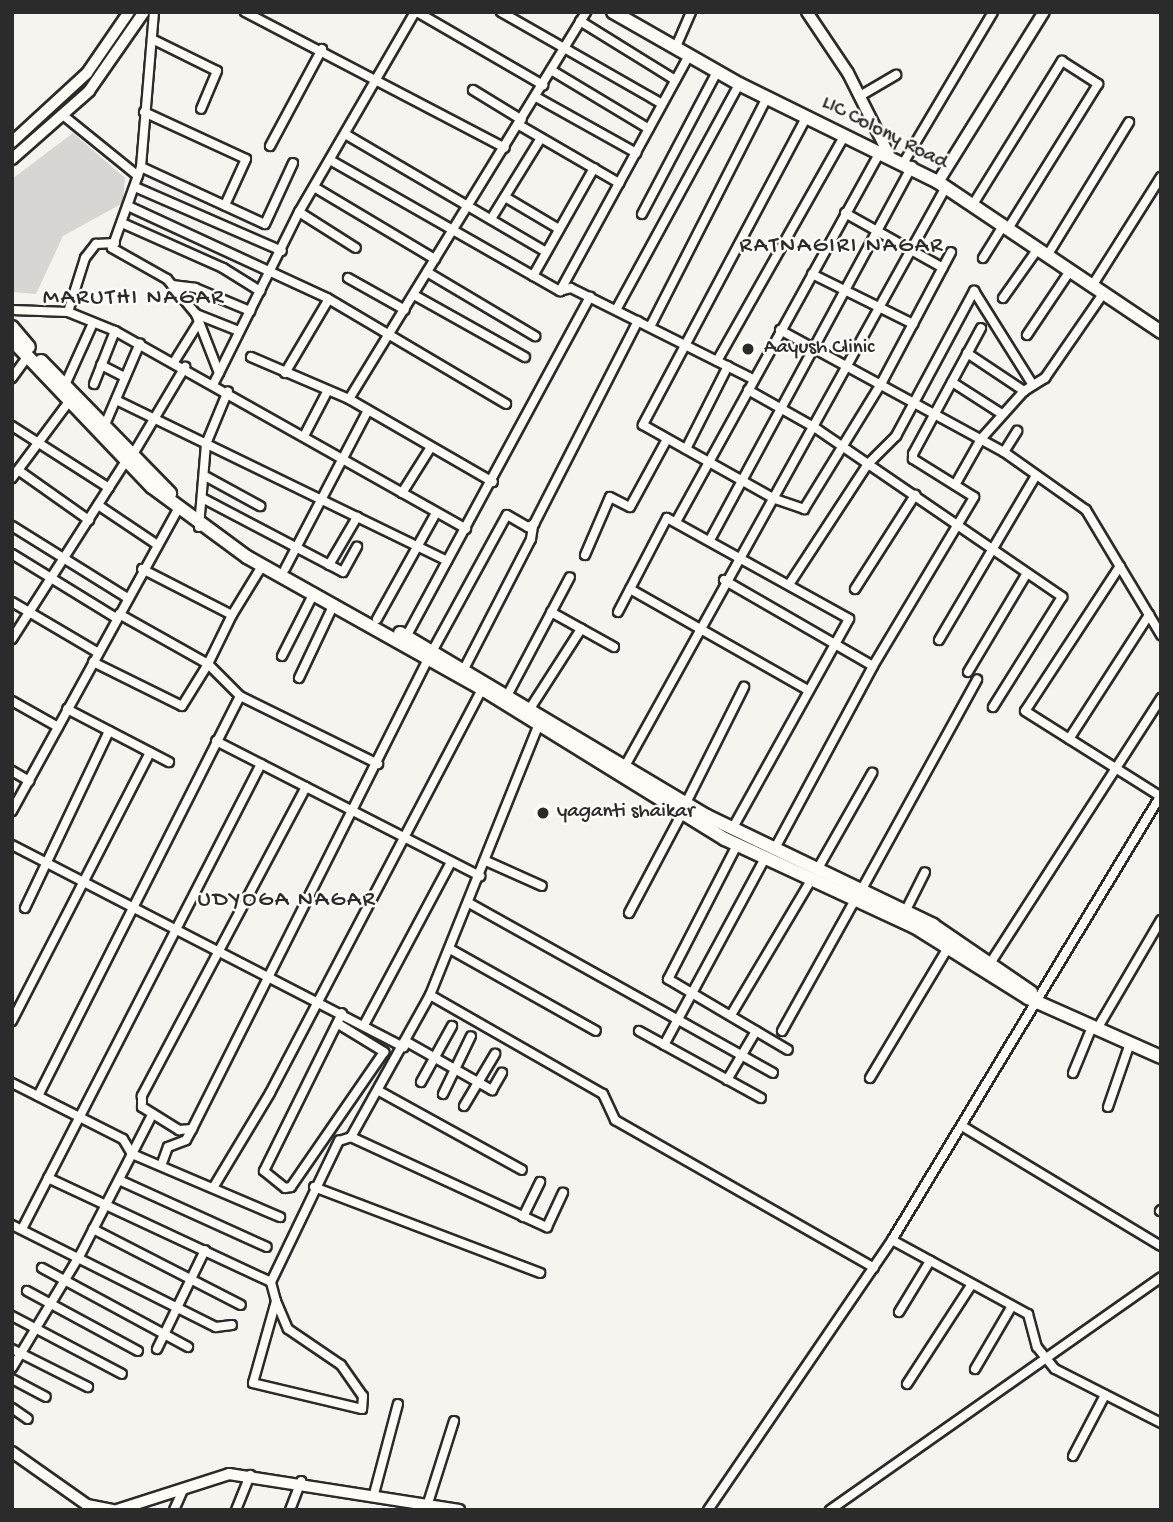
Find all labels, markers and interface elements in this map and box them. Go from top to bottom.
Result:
street label: LIC Colony Road [817,91,951,177]
district label: RATNAGIRI NAGAR [741,233,943,261]
district label: MARUTHI NAGAR [44,285,224,313]
place label: Aayush Clinic [764,336,874,362]
marker: Aayush Clinic [738,339,758,359]
place label: yaganti shaikar [557,800,694,826]
marker: yaganti shaikar [535,805,551,821]
district label: UDYOGA NAGAR [199,887,375,915]

